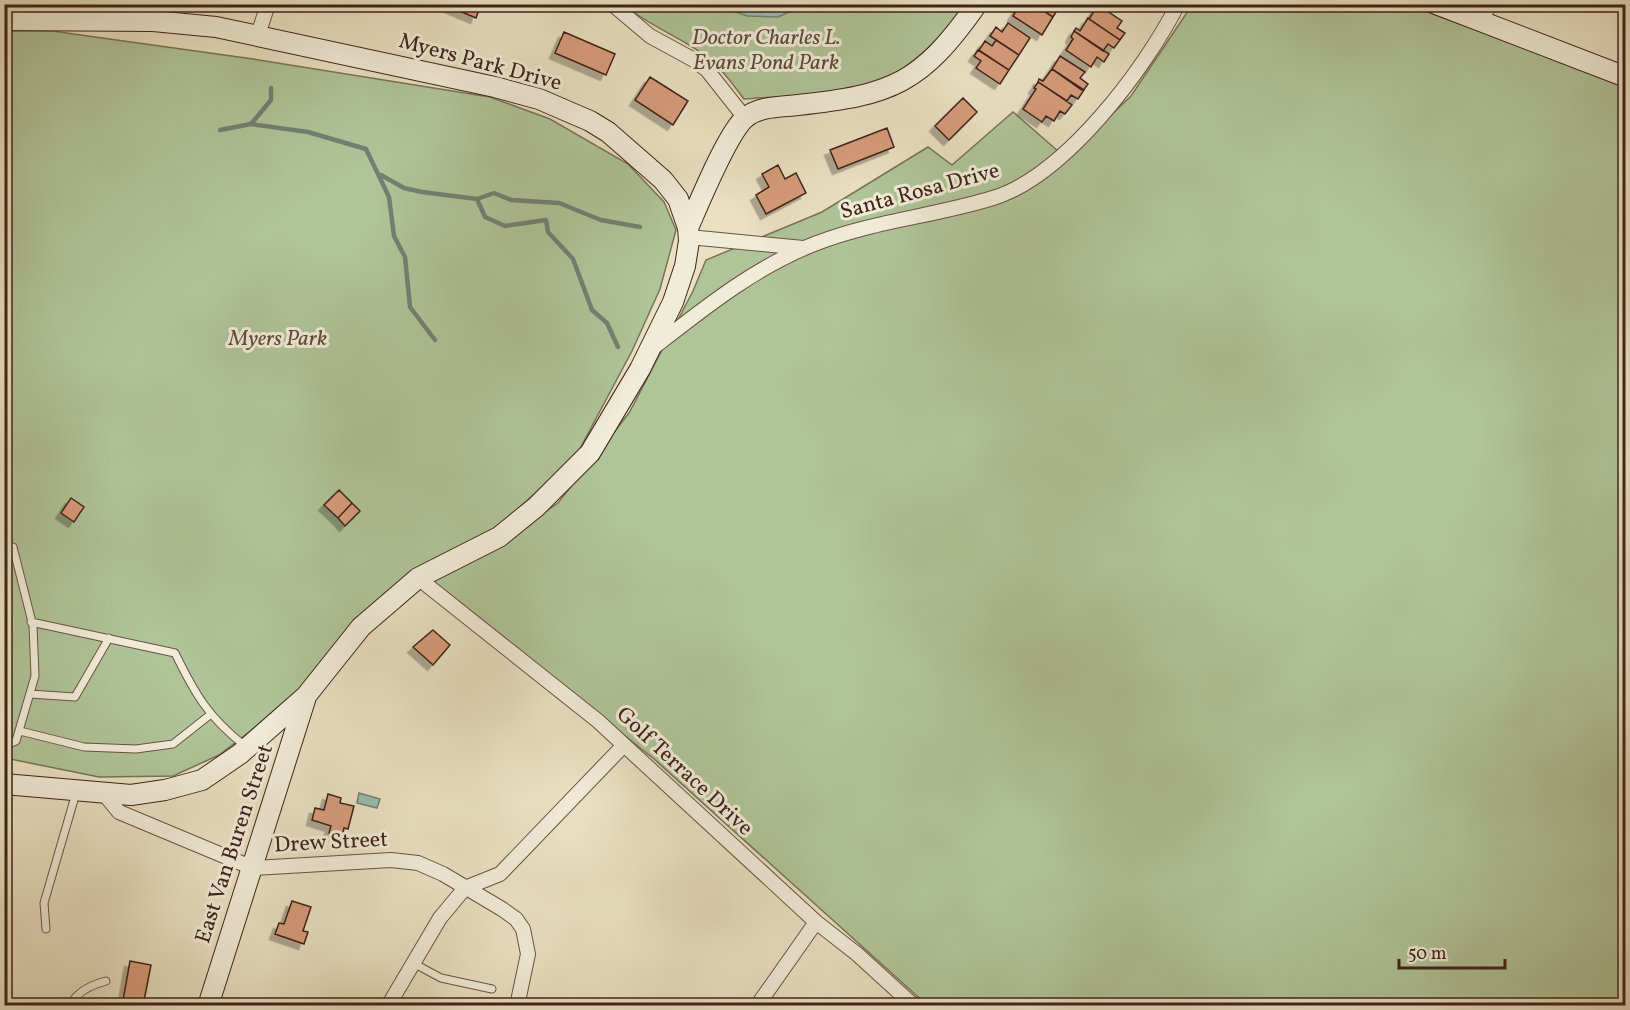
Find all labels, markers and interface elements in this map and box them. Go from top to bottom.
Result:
park label: Doctor Charles L. Evans Pond Park [692,23,840,79]
street label: Myers Park Drive [395,26,565,100]
street label: Santa Rosa Drive [837,156,1003,228]
park label: Myers Park [228,324,327,355]
street label: Golf Terrace Drive [609,700,759,844]
street label: East Van Buren Street [188,740,282,948]
street label: Drew Street [273,825,389,861]
scale bar [1399,932,1506,970]
text: 50 m [1408,942,1447,967]

